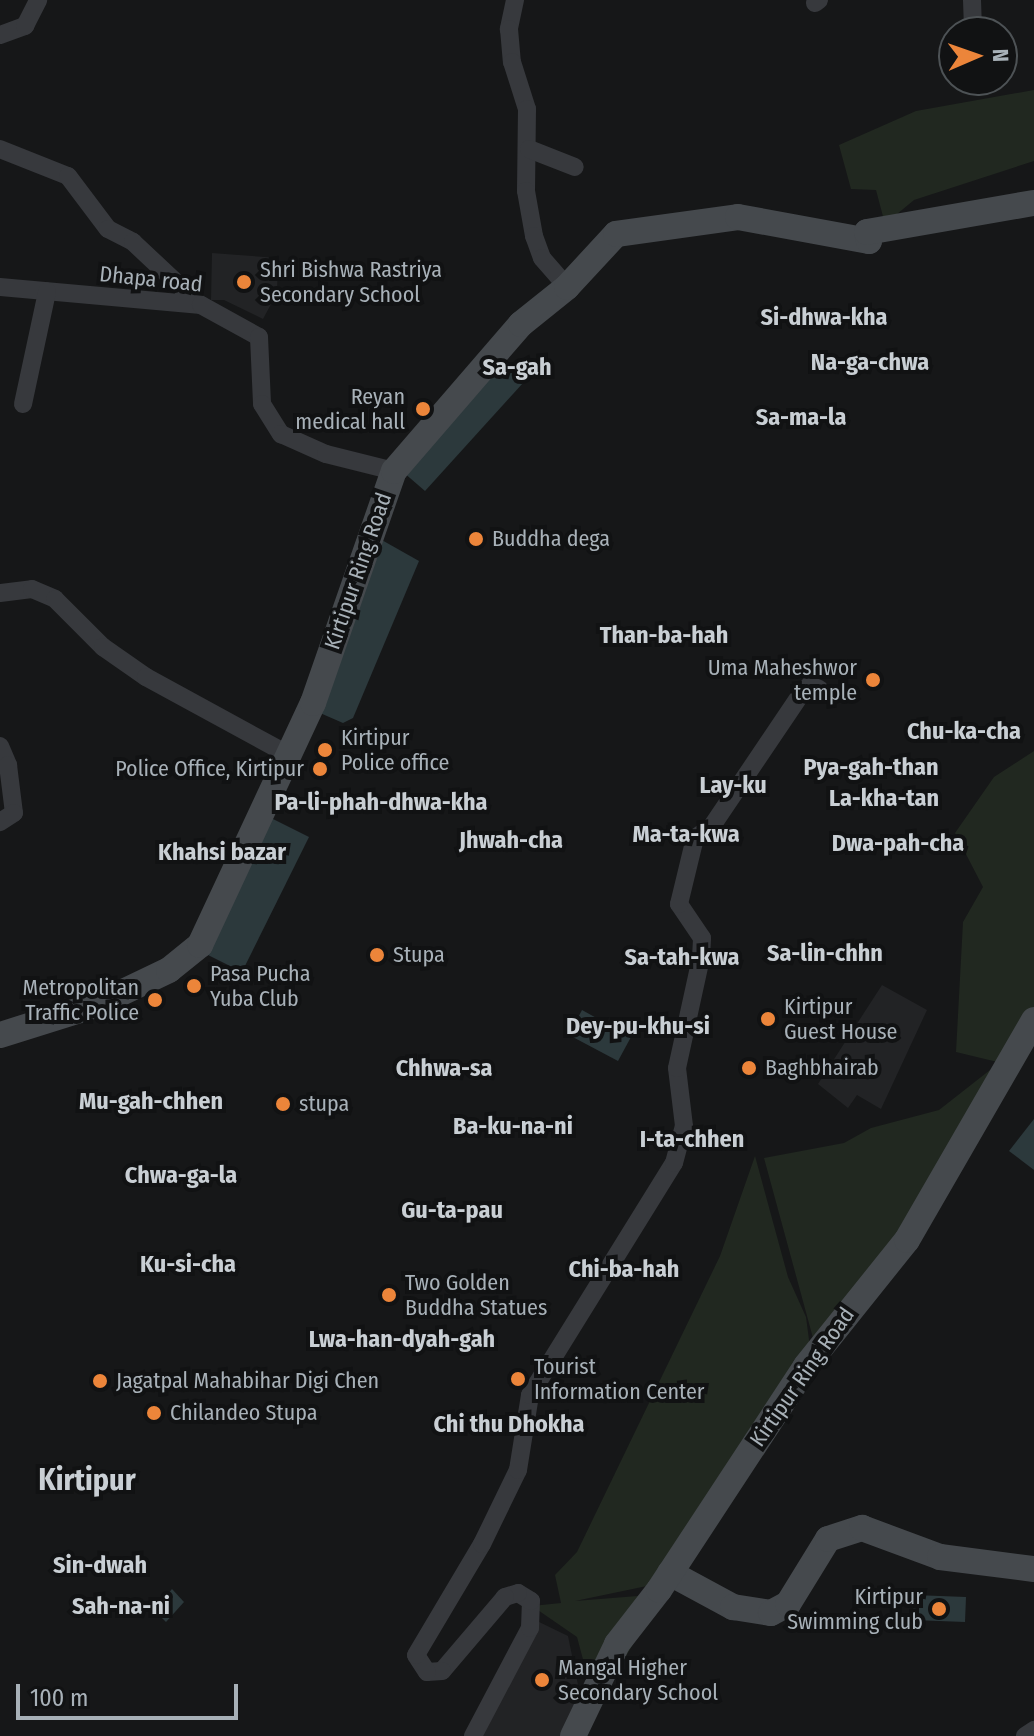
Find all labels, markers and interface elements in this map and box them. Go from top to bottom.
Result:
north arrow [938,16,1018,96]
text: N [987,48,1014,62]
place label: Shri Bishwa Rastriya Secondary School [260,256,442,308]
street label: Dhapa road [98,260,204,298]
marker: Shri Bishwa Rastriya Secondary School [235,273,253,291]
district label: Si-dhwa-kha [761,304,887,332]
district label: Na-ga-chwa [811,349,929,377]
district label: Sa-gah [482,354,552,382]
place label: Reyan medical hall [295,383,405,434]
marker: Reyan medical hall [412,398,434,420]
district label: Sa-ma-la [756,404,846,432]
street label: Kirtipur Ring Road [319,489,397,653]
place label: Buddha dega [492,526,610,552]
marker: Buddha dega [467,530,485,548]
district label: Than-ba-hah [600,622,728,650]
place label: Uma Maheshwor temple [708,654,857,706]
marker: Uma Maheshwor temple [864,671,882,689]
district label: Chu-ka-cha [907,718,1021,746]
place label: Kirtipur Police office [341,724,449,776]
marker: Kirtipur Police office [316,741,334,759]
district label: Pya-gah-than [804,754,938,782]
place label: Police Office, Kirtipur [115,756,304,782]
marker: Police Office, Kirtipur [311,760,329,778]
district label: Lay-ku [699,772,767,800]
district label: La-kha-tan [829,785,939,813]
district label: Pa-li-phah-dhwa-kha [275,789,487,817]
district label: Ma-ta-kwa [632,821,740,849]
district label: Jhwah-cha [459,827,563,855]
district label: Dwa-pah-cha [832,830,964,858]
district label: Khahsi bazar [158,839,286,867]
district label: Sa-lin-chhn [767,940,883,968]
place label: Stupa [393,942,445,968]
district label: Sa-tah-kwa [624,944,740,972]
marker: Stupa [368,946,386,964]
place label: Pasa Pucha Yuba Club [210,960,310,1012]
place label: Metropolitan Traffic Police [23,974,139,1026]
marker: Pasa Pucha Yuba Club [185,977,203,995]
marker: Metropolitan Traffic Police [146,991,164,1009]
place label: Kirtipur Guest House [784,993,897,1044]
marker: Kirtipur Guest House [759,1010,777,1028]
district label: Dey-pu-khu-si [566,1013,710,1041]
district label: Chhwa-sa [396,1055,492,1083]
place label: Baghbhairab [765,1055,879,1081]
marker: Baghbhairab [740,1059,758,1077]
district label: Mu-gah-chhen [79,1088,223,1116]
place label: stupa [299,1091,349,1117]
marker: stupa [274,1095,292,1113]
district label: Ba-ku-na-ni [453,1113,573,1141]
district label: I-ta-chhen [640,1126,744,1154]
district label: Chwa-ga-la [125,1162,237,1190]
district label: Gu-ta-pau [401,1197,503,1225]
district label: Ku-si-cha [140,1251,236,1279]
district label: Chi-ba-hah [569,1256,679,1284]
place label: Two Golden Buddha Statues [405,1269,547,1320]
marker: Two Golden Buddha Statues [380,1286,398,1304]
street label: Kirtipur Ring Road [744,1302,860,1452]
district label: Lwa-han-dyah-gah [309,1326,495,1354]
place label: Tourist Information Center [534,1353,704,1404]
place label: Jagatpal Mahabihar Digi Chen [116,1368,379,1394]
marker: Tourist Information Center [509,1370,527,1388]
marker: Jagatpal Mahabihar Digi Chen [91,1372,109,1390]
place label: Chilandeo Stupa [170,1400,317,1426]
marker: Chilandeo Stupa [145,1404,163,1422]
district label: Chi thu Dhokha [434,1411,584,1439]
district label: Kirtipur [38,1462,136,1498]
district label: Sin-dwah [53,1552,147,1580]
place label: Kirtipur Swimming club [787,1583,923,1634]
district label: Sah-na-ni [72,1593,170,1621]
marker: Kirtipur Swimming club [930,1600,948,1618]
place label: Mangal Higher Secondary School [558,1654,718,1706]
scale bar [20,1668,242,1718]
marker: Mangal Higher Secondary School [533,1671,551,1689]
text: 100 m [30,1684,88,1712]

